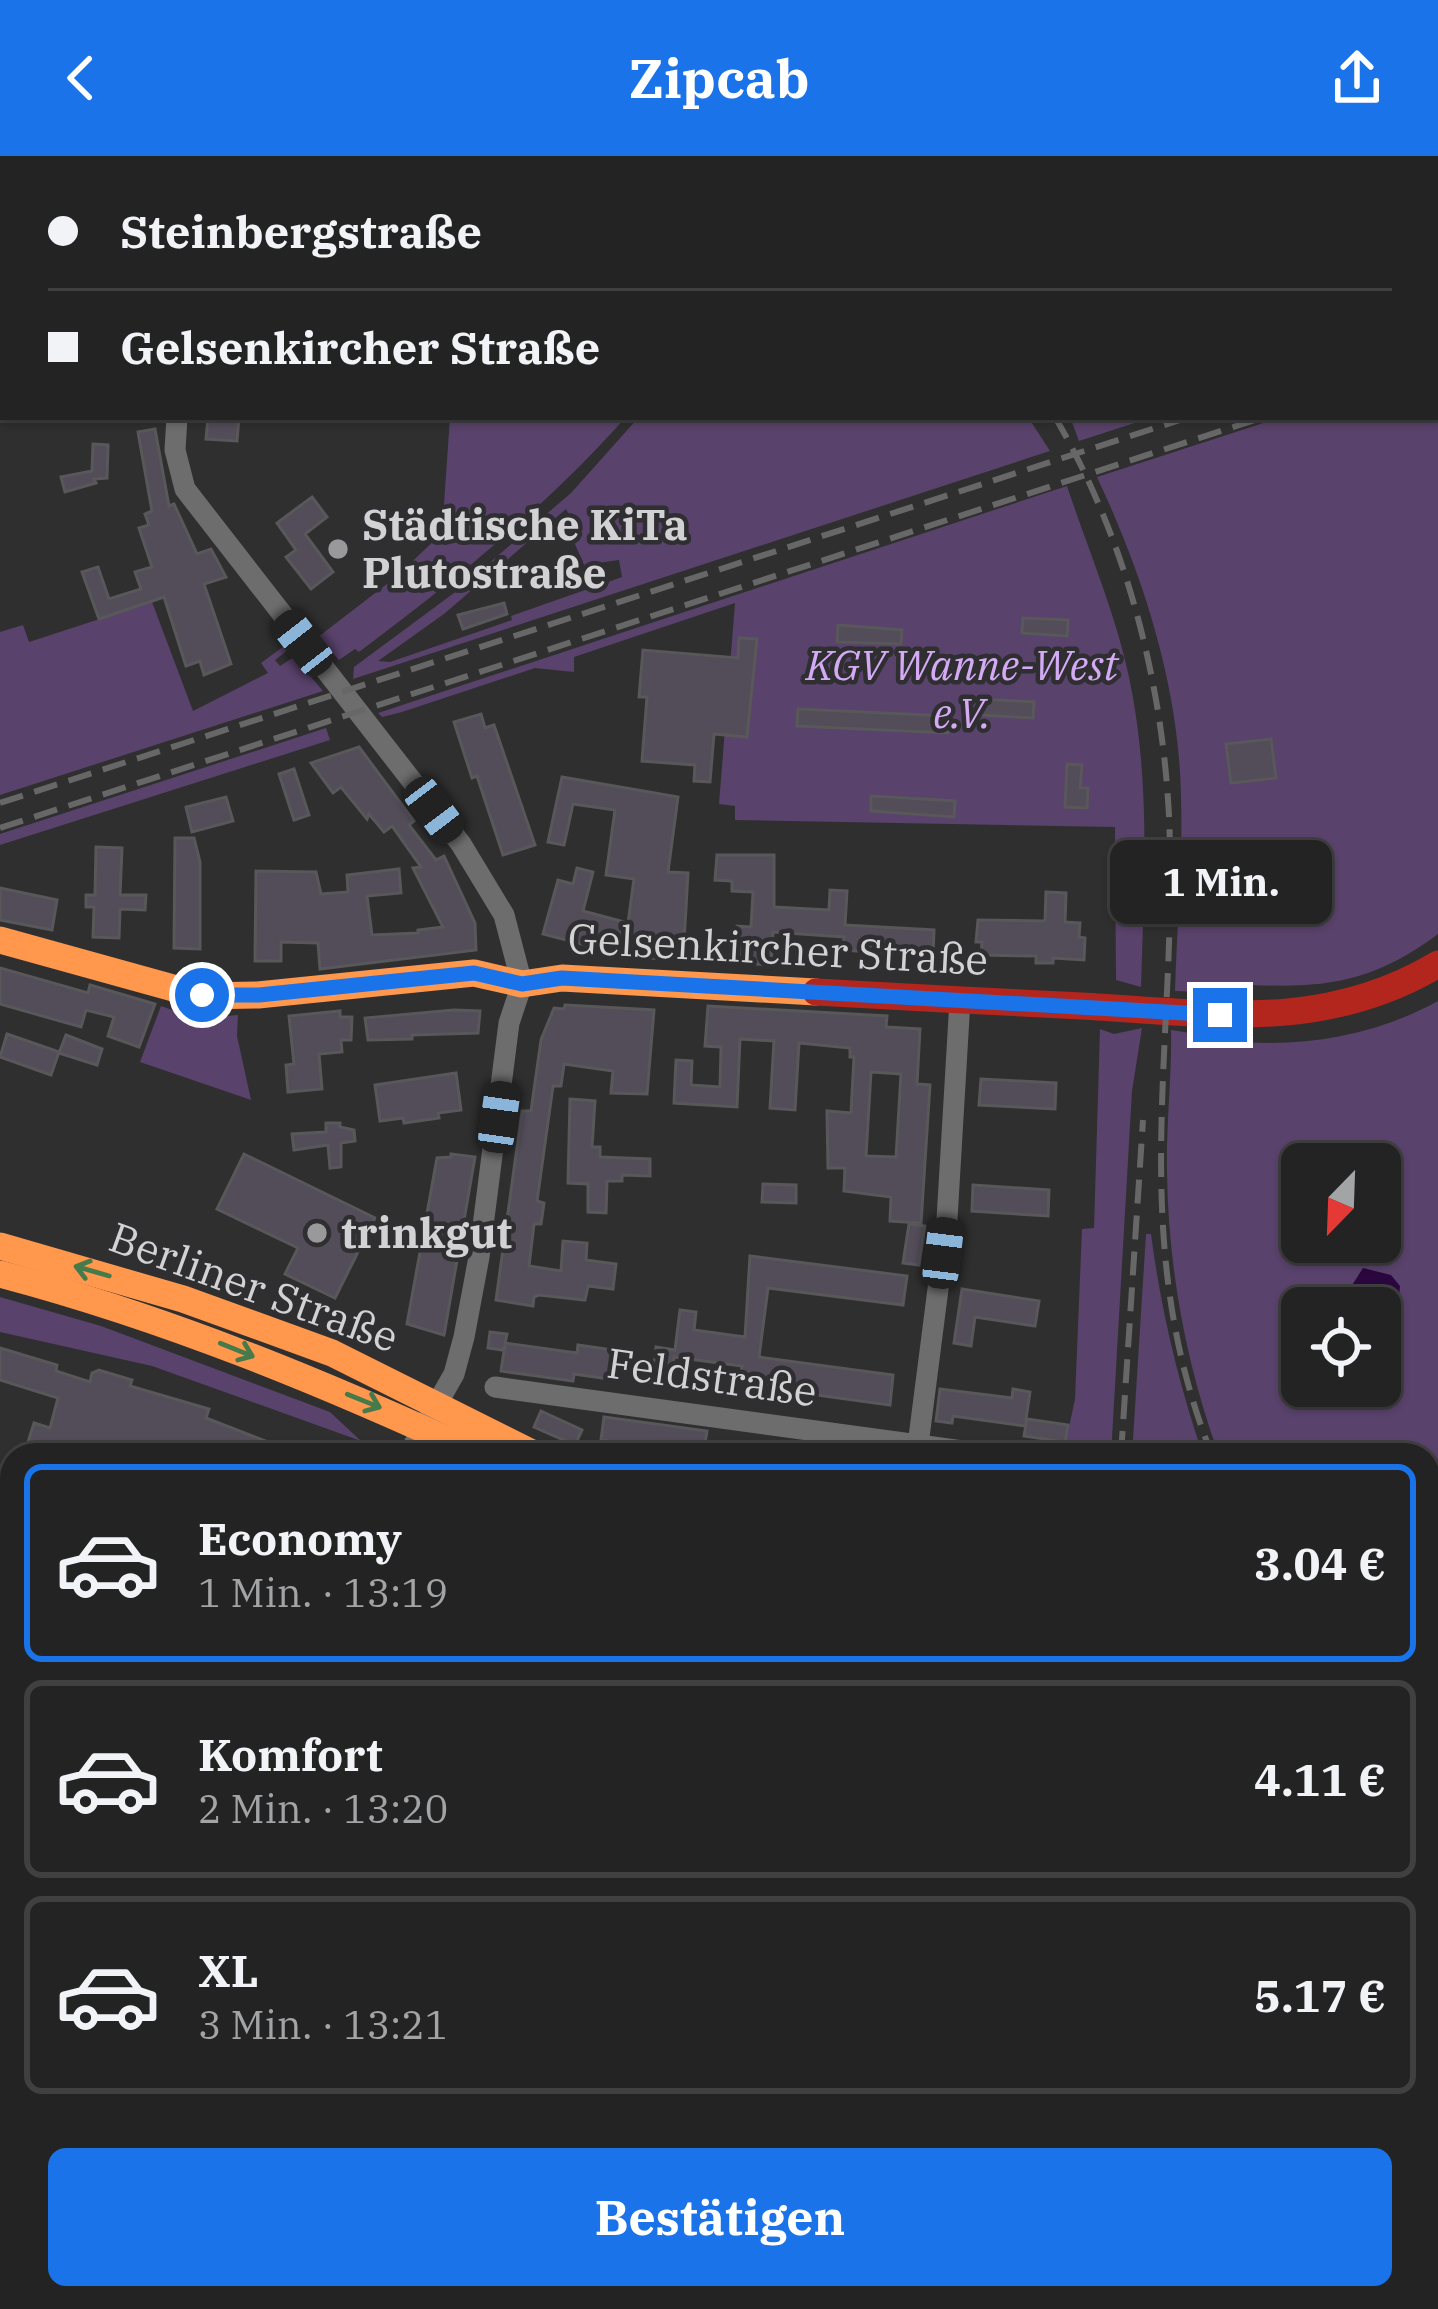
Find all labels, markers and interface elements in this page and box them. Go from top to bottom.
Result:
text: Zipcab [628,43,810,113]
icon: back [48,45,114,111]
icon: share [1324,45,1390,111]
text: Steinbergstraße [120,202,482,260]
text: Gelsenkircher Straße [120,318,600,376]
place label: Städtische KiTa Plutostraße [362,497,688,600]
marker: Städtische KiTa Plutostraße [325,536,351,562]
car [267,604,339,682]
park label: KGV Wanne-West e.V. [805,637,1119,740]
car [398,770,470,850]
callout: 1 Min. [1109,841,1331,925]
text: 1 Min. [1162,856,1280,907]
street label: Gelsenkircher Straße [566,910,990,987]
route start [175,968,229,1022]
route end [1193,988,1247,1042]
car [476,1079,522,1155]
north arrow [1281,1143,1401,1263]
map controls [1281,1143,1401,1407]
place label: trinkgut [341,1205,512,1260]
street label: Berliner Straße [102,1209,406,1364]
car [921,1215,965,1291]
marker: trinkgut [304,1220,330,1246]
one-way arrow [74,1259,112,1281]
button: locate [1281,1287,1401,1407]
street label: Feldstraße [604,1335,821,1418]
one-way arrow [218,1341,255,1363]
one-way arrow [345,1392,382,1413]
icon: car [54,1509,162,1617]
text: Economy [198,1509,402,1567]
text: 3.04 € [1254,1534,1386,1592]
text: 1 Min. · 13:19 [198,1567,448,1618]
icon: car [54,1725,162,1833]
text: Komfort [198,1725,383,1783]
text: 4.11 € [1254,1750,1386,1808]
text: 2 Min. · 13:20 [198,1783,448,1834]
icon: car [54,1941,162,2049]
text: XL [198,1941,259,1999]
text: 5.17 € [1254,1966,1386,2024]
text: 3 Min. · 13:21 [198,1999,448,2050]
button: Bestätigen [48,2148,1392,2286]

